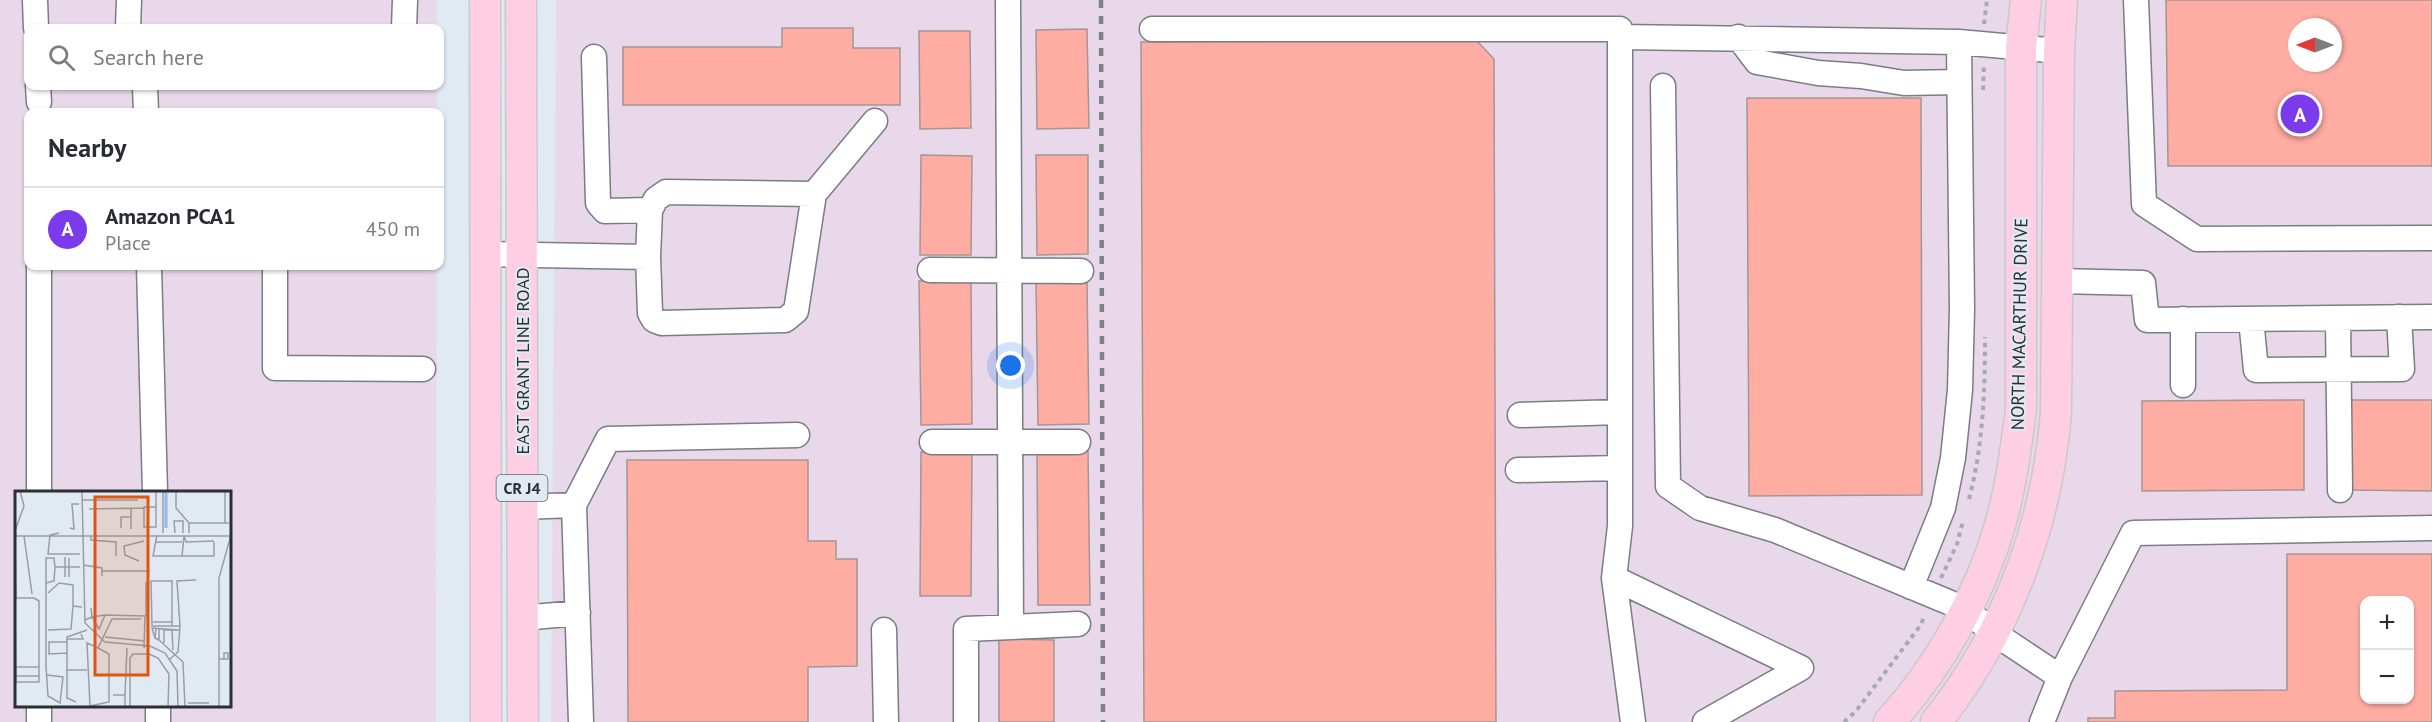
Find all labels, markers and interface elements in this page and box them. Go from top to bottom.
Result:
north arrow [2288,18,2342,72]
search box [24,24,444,90]
icon: search [45,41,78,74]
text: Search here [93,43,204,71]
pin: A [2280,92,2320,136]
text: Nearby [48,131,126,164]
text: Amazon PCA1 [105,202,236,230]
text: A [61,216,74,242]
text: 450 m [366,216,420,242]
street label: NORTH MACARTHUR DRIVE [2006,218,2032,430]
text: Place [105,230,151,256]
street label: EAST GRANT LINE ROAD [511,268,534,454]
your location [996,351,1025,380]
road number: CR J4 [496,475,548,501]
inset map [15,491,231,707]
map controls [2360,596,2414,704]
button: + [2360,596,2414,650]
button: − [2360,650,2414,704]

